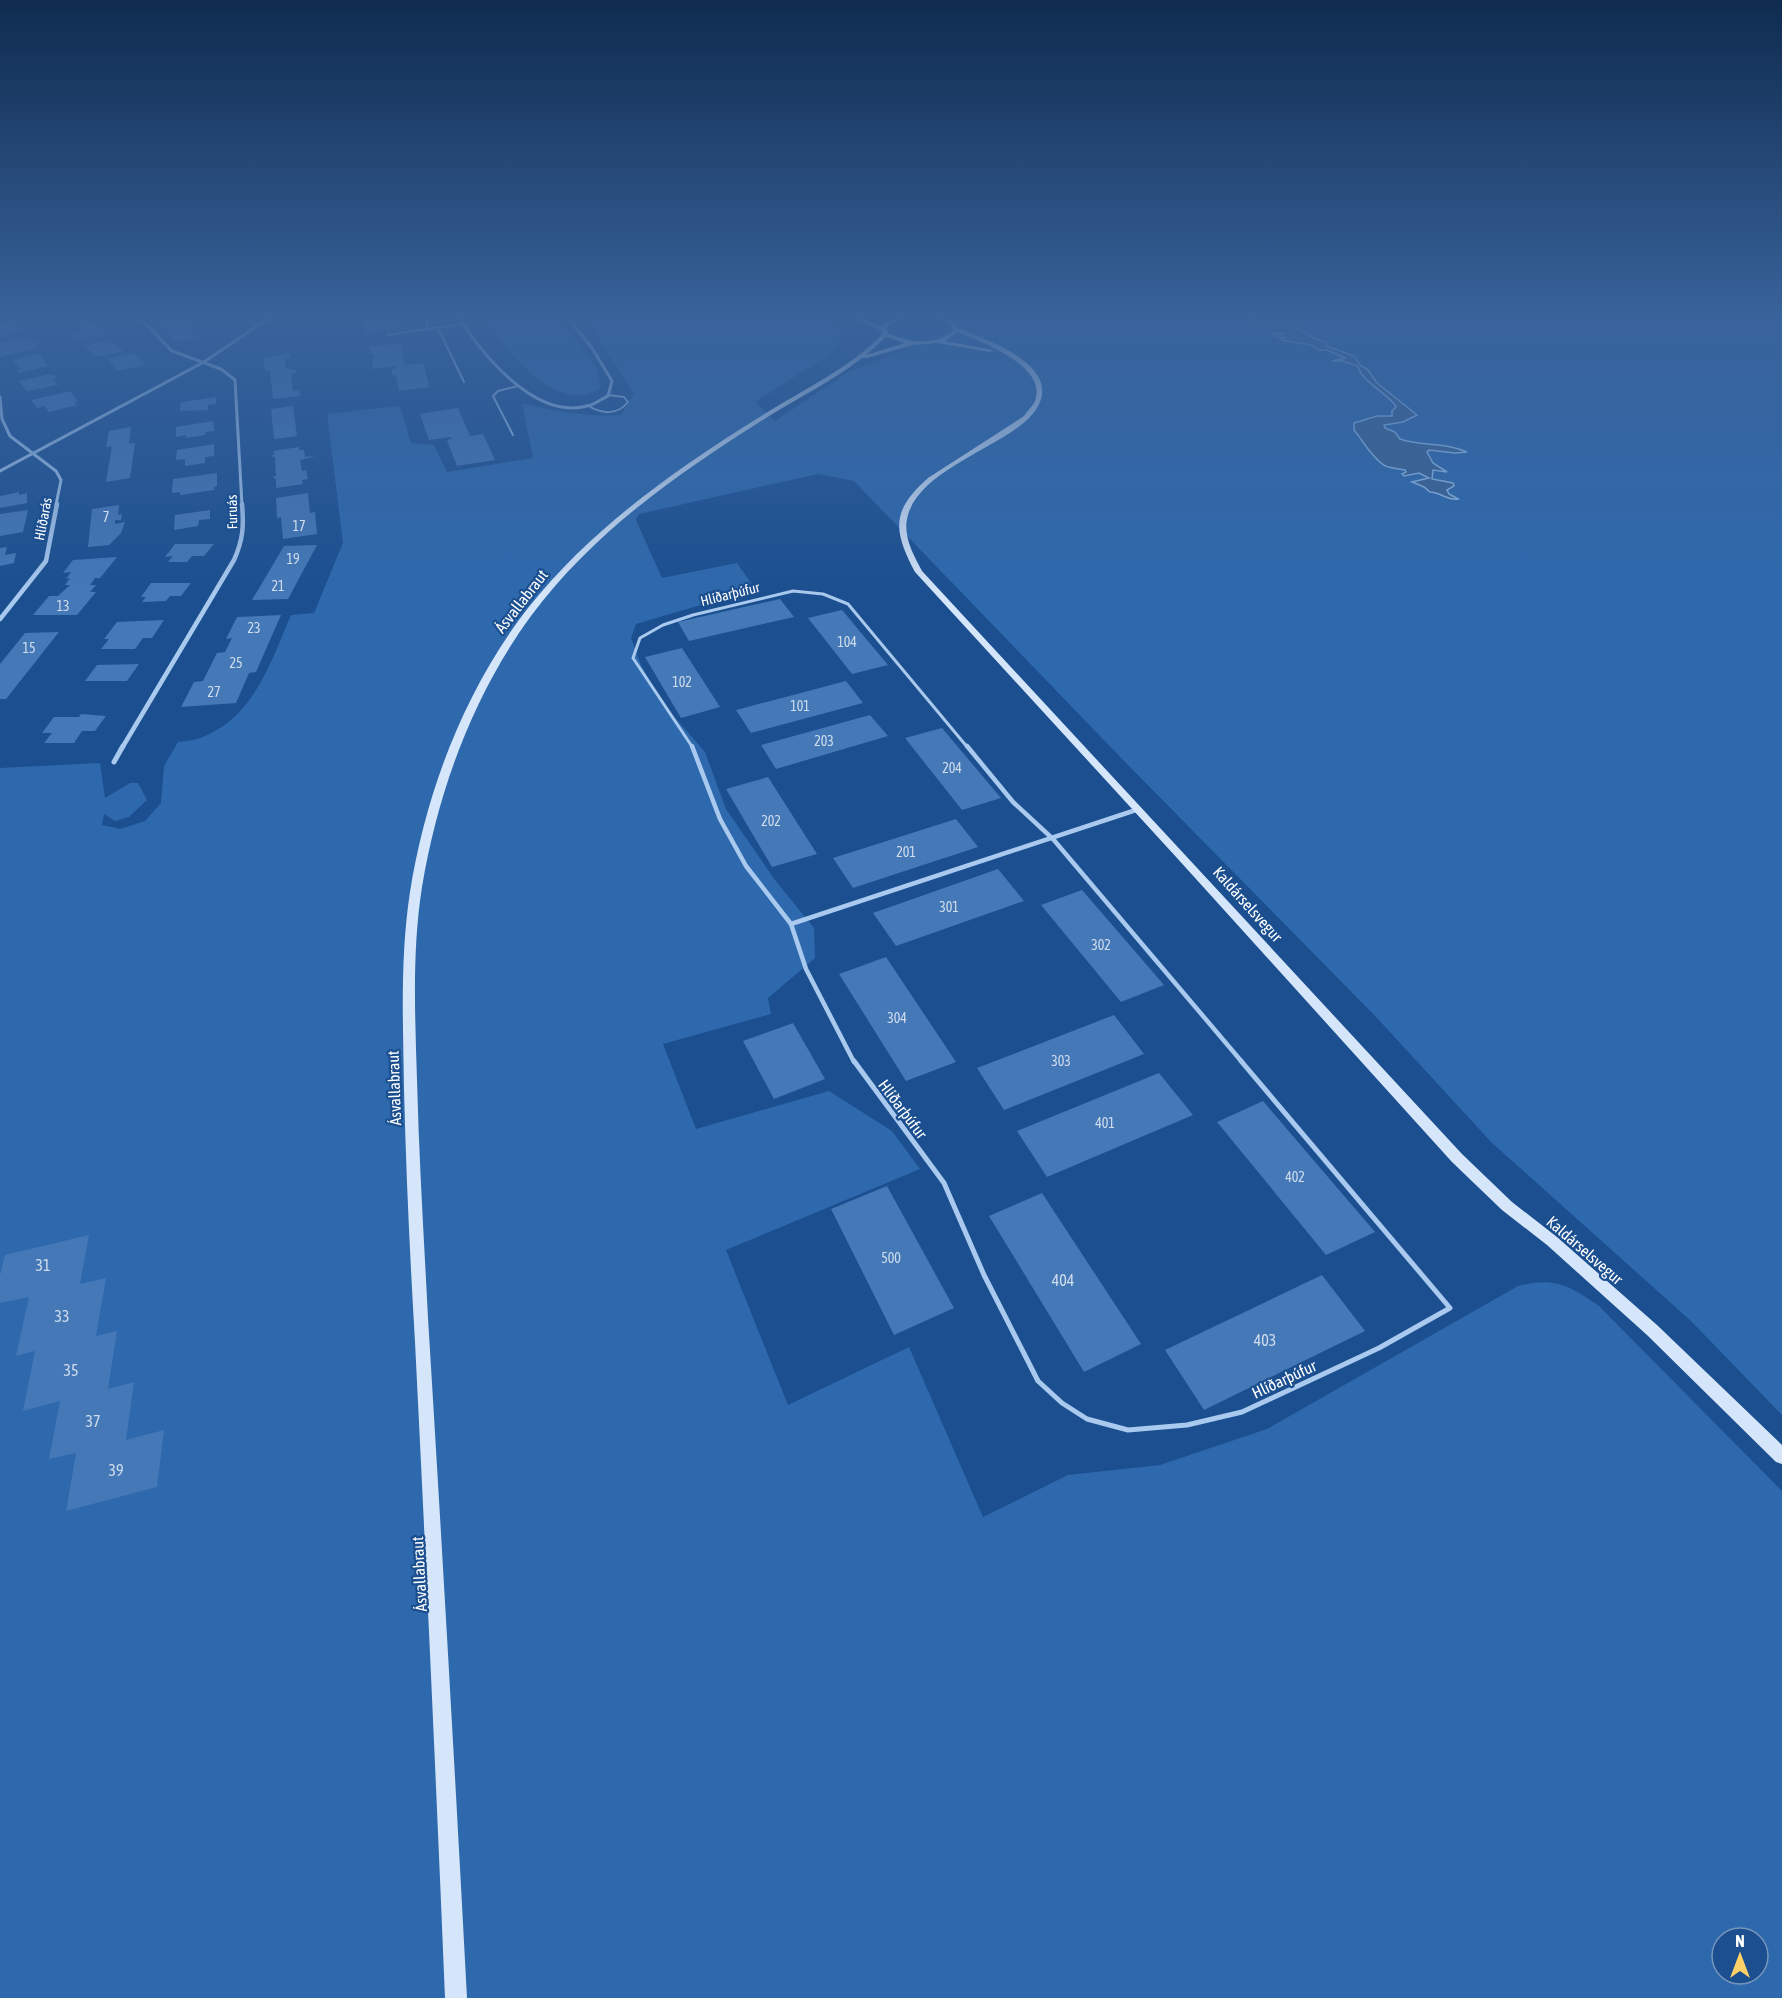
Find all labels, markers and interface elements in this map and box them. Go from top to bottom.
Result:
street label: Furuás [224,495,240,529]
street label: Hlíðarás [31,496,55,542]
house number: 7 [103,509,109,525]
house number: 17 [292,518,306,534]
house number: 19 [286,551,300,567]
street label: Ásvallabraut [491,566,551,636]
house number: 21 [271,578,285,594]
street label: Hlíðarþúfur [699,579,762,609]
house number: 13 [56,598,70,614]
house number: 23 [247,620,261,636]
house number: 104 [837,634,857,650]
house number: 15 [22,640,36,656]
house number: 25 [229,655,243,671]
house number: 102 [672,674,692,690]
house number: 27 [207,684,221,700]
house number: 101 [790,698,810,714]
house number: 203 [814,733,834,749]
house number: 204 [942,760,962,776]
house number: 202 [761,813,781,829]
house number: 201 [896,844,916,860]
street label: Kaldárselsvegur [1209,863,1287,946]
house number: 301 [939,899,959,915]
house number: 302 [1091,937,1111,953]
house number: 304 [887,1010,907,1026]
street label: Ásvallabraut [384,1050,404,1126]
house number: 303 [1051,1053,1071,1069]
street label: Hlíðarþúfur [874,1076,931,1143]
house number: 401 [1095,1115,1115,1131]
house number: 402 [1285,1169,1305,1185]
street label: Kaldárselsvegur [1543,1212,1627,1289]
house number: 500 [881,1250,901,1266]
house number: 31 [35,1256,51,1274]
house number: 404 [1052,1271,1074,1289]
house number: 33 [54,1307,70,1325]
house number: 403 [1254,1331,1276,1349]
street label: Hlíðarþúfur [1249,1356,1320,1403]
house number: 35 [63,1361,79,1379]
house number: 37 [85,1412,101,1430]
house number: 39 [108,1461,124,1479]
street label: Ásvallabraut [408,1536,430,1612]
north arrow [1710,1926,1770,1986]
text: N [1735,1932,1745,1950]

